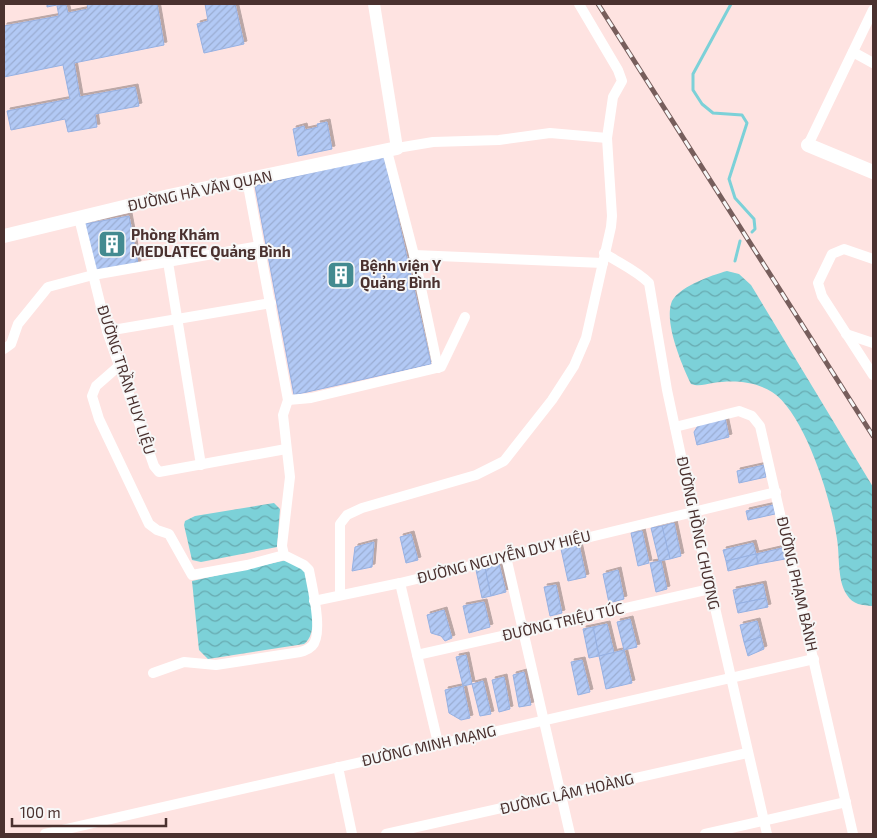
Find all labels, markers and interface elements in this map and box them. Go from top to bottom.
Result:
street label: ĐƯỜNG HÀ VĂN QUAN [126,166,274,215]
place label: Phòng Khám MEDLATEC Quảng Bình [131,225,291,261]
building icon: Phòng Khám MEDLATEC Quảng Bình [97,229,127,259]
place label: Bệnh viện Y Quảng Bình [360,256,442,292]
building icon: Bệnh viện Y Quảng Bình [326,260,356,290]
street label: ĐƯỜNG TRẦN HUY LIỆU [94,302,161,457]
street label: ĐƯỜNG HỒNG CHƯƠNG [674,454,726,611]
street label: ĐƯỜNG PHẠM BÀNH [774,515,822,653]
street label: ĐƯỜNG NGUYỄN DUY HIỆU [415,524,592,586]
street label: ĐƯỜNG TRIỆU TÚC [500,598,626,644]
street label: ĐƯỜNG MINH MẠNG [360,721,498,769]
street label: ĐƯỜNG LÂM HOÀNG [498,769,635,817]
scale bar [12,796,166,828]
text: 100 m [20,803,61,821]

